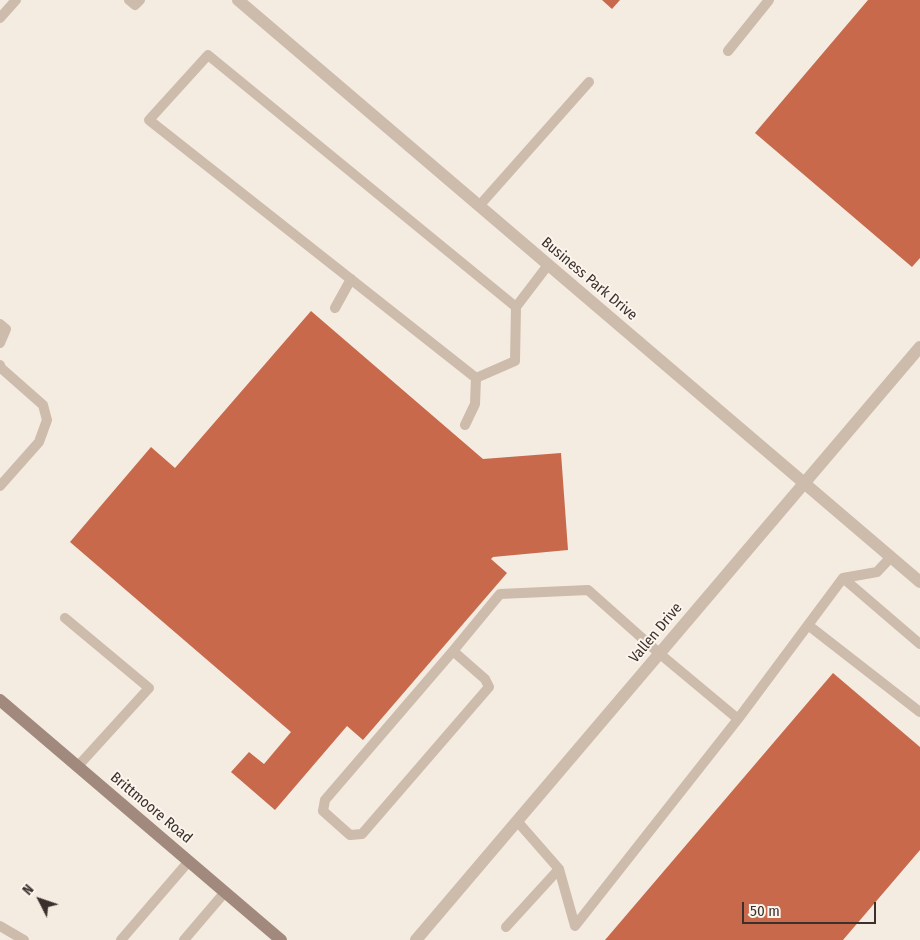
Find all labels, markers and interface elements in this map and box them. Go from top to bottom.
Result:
street label: Business Park Drive [537,234,641,324]
street label: Vallen Drive [626,599,686,667]
street label: Brittmoore Road [106,769,196,847]
north arrow [15,875,65,925]
text: N [19,881,37,899]
scale bar [745,892,879,924]
text: 50 m [750,902,780,920]

